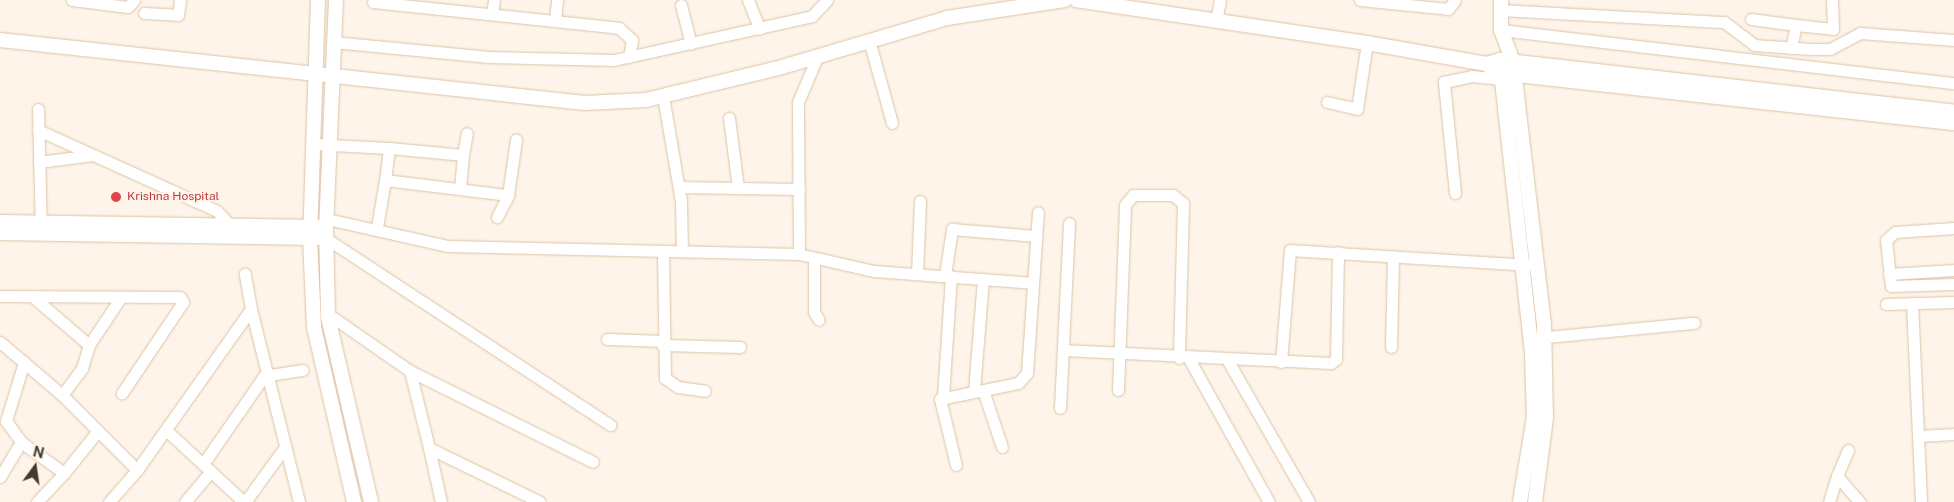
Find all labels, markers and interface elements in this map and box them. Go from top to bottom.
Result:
marker: Krishna Hospital [109,190,123,204]
place label: Krishna Hospital [127,190,219,204]
north arrow [10,442,60,492]
text: N [31,443,46,462]

